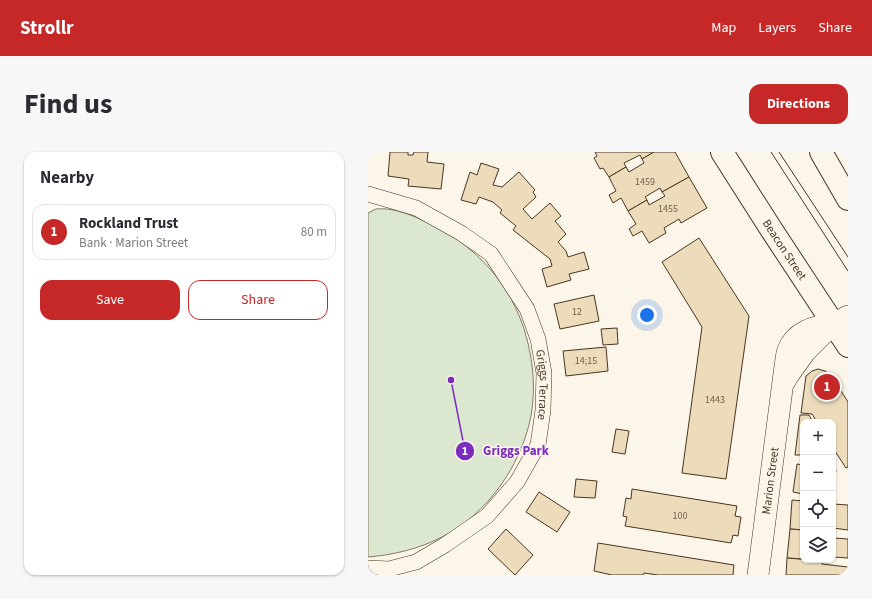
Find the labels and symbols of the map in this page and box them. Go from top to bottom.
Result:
house number: 1459 [635,175,655,189]
house number: 1455 [658,202,678,216]
street label: Beacon Street [758,216,811,283]
house number: 12 [572,305,582,319]
your location [637,305,657,325]
street label: Griggs Terrace [531,348,553,421]
house number: 14;15 [575,354,597,368]
pin: 1 [814,372,840,402]
house number: 1443 [705,393,725,407]
callout: Griggs Park [455,438,557,463]
text: Griggs Park [483,442,550,460]
text: 1 [462,443,468,460]
street label: Marion Street [757,446,783,515]
house number: 100 [673,509,687,523]

